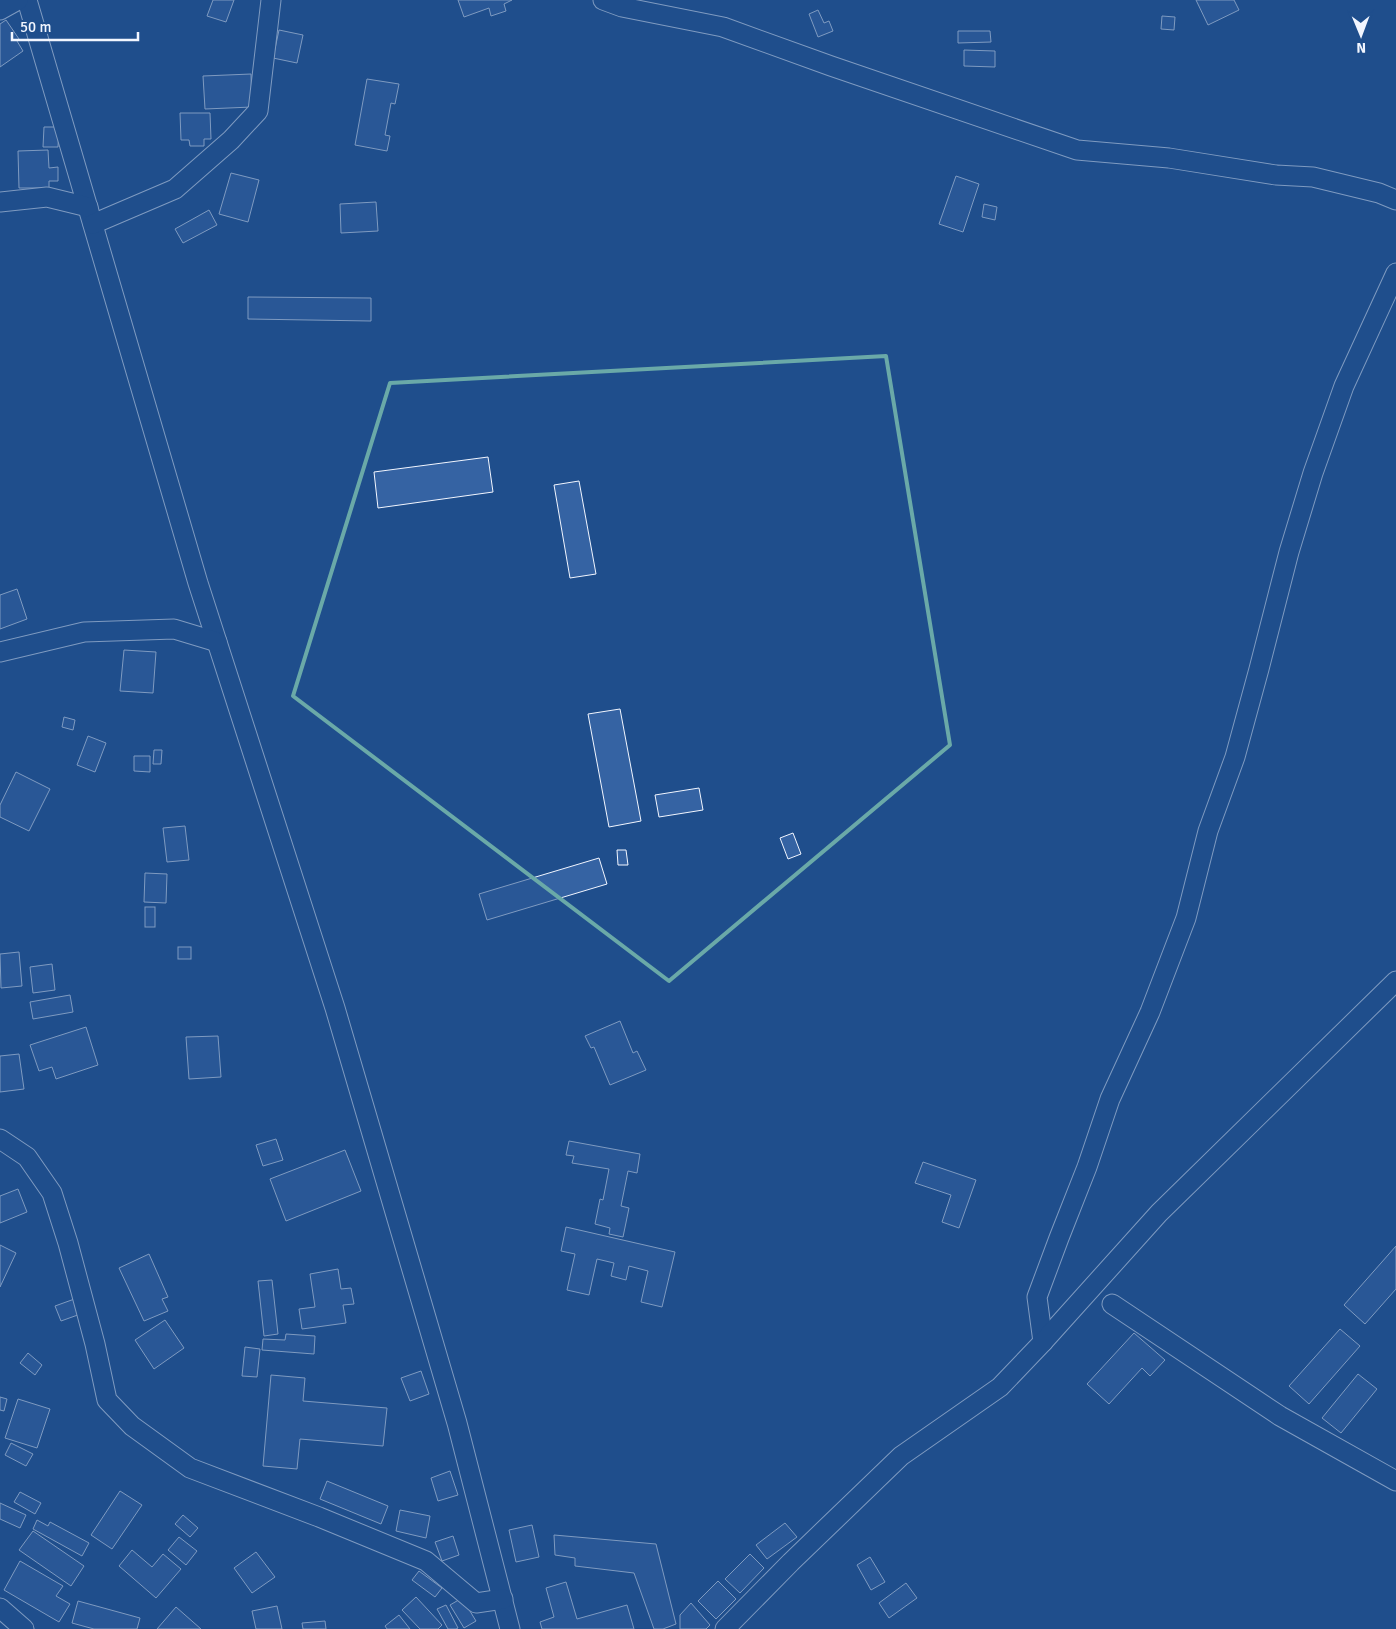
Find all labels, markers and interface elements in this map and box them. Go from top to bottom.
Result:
scale bar [12,10,139,42]
north arrow [1336,10,1386,60]
text: 50 m [20,18,51,36]
text: N [1356,39,1366,56]

